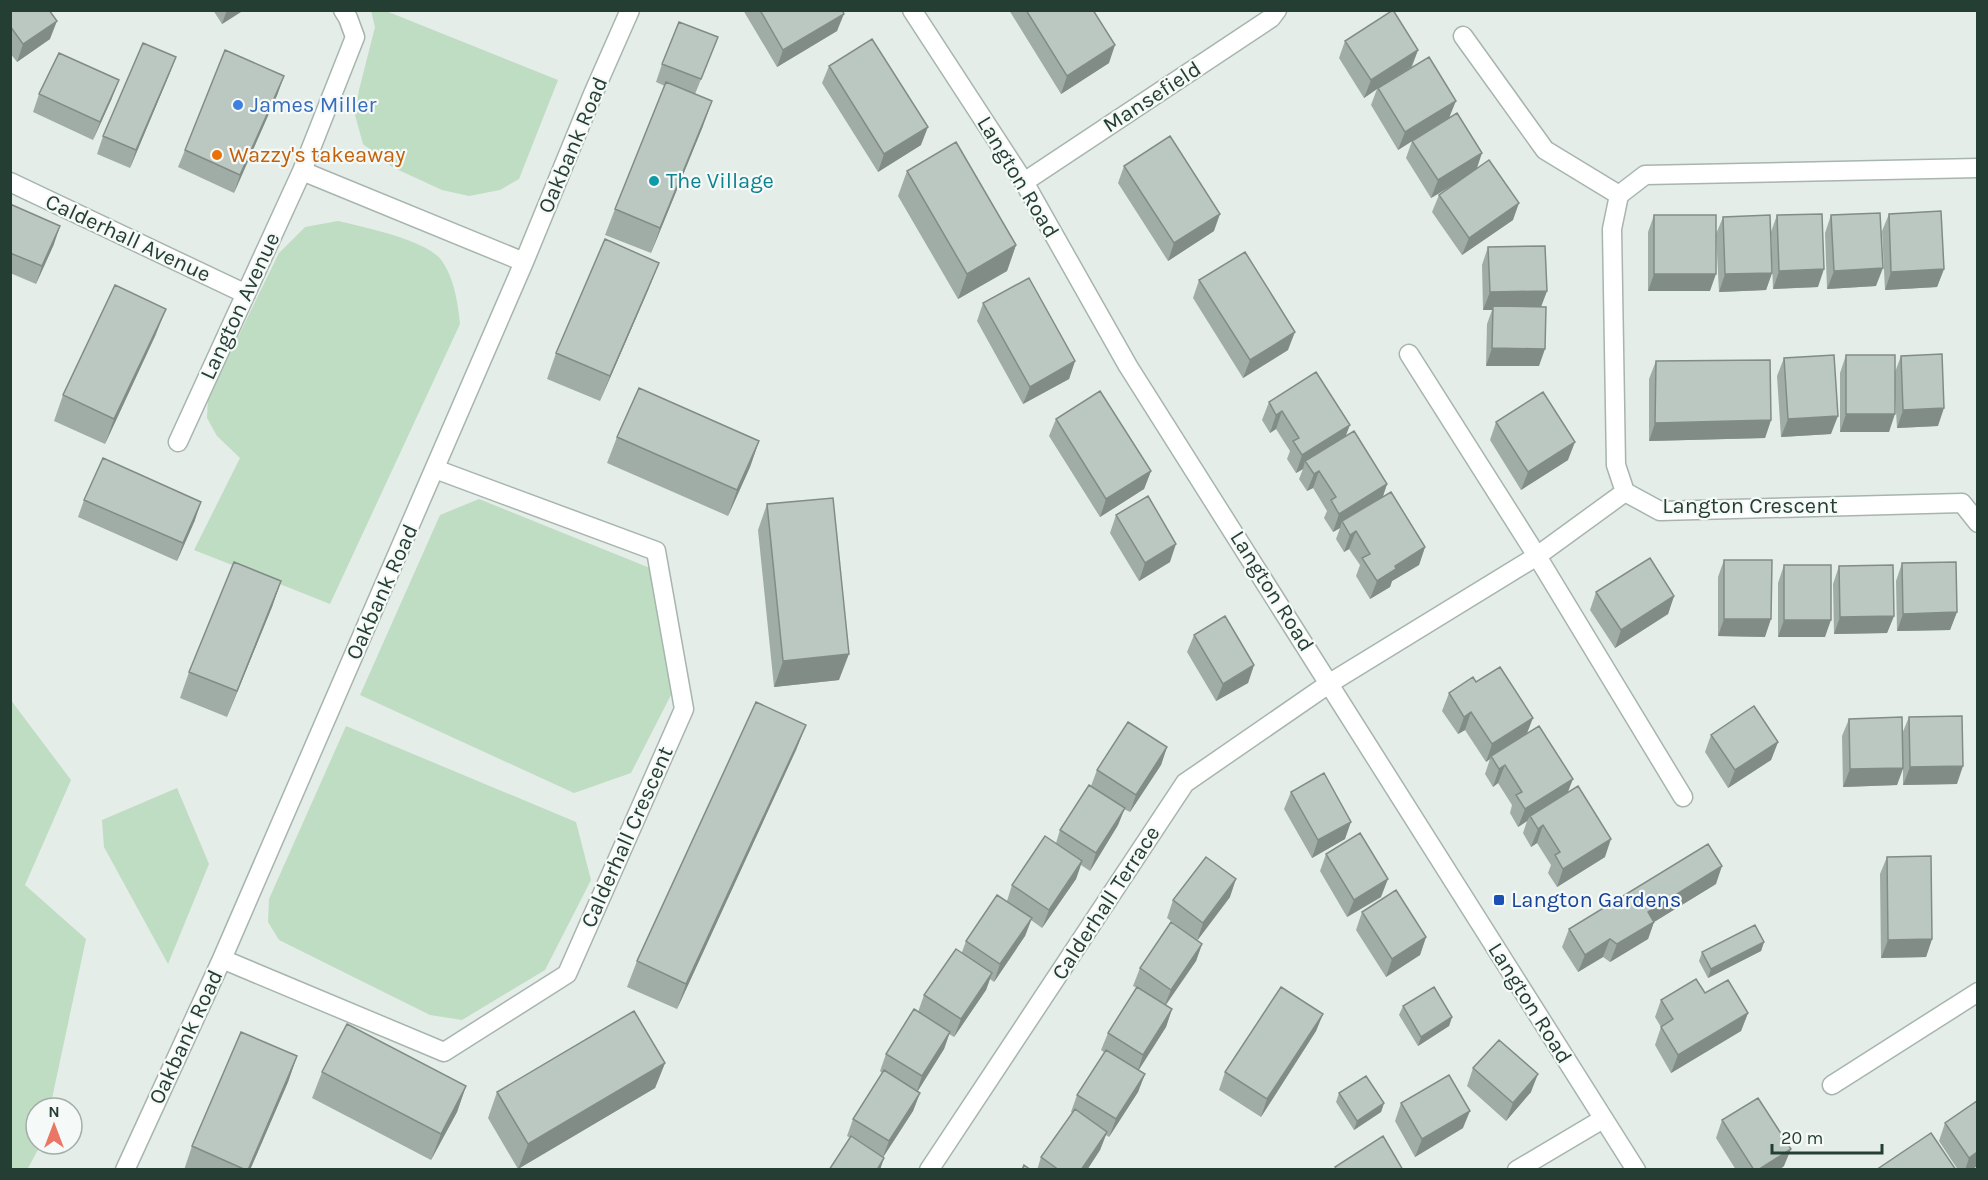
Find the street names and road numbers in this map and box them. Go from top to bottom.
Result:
street label: Mansefield [1098,56,1206,138]
street label: Oakbank Road [533,73,613,217]
street label: Langton Road [971,111,1065,243]
street label: Calderhall Avenue [41,188,215,288]
street label: Langton Avenue [195,228,285,384]
street label: Langton Crescent [1662,493,1838,519]
street label: Oakbank Road [341,520,423,664]
street label: Langton Road [1225,526,1319,656]
street label: Calderhall Crescent [575,742,679,932]
street label: Calderhall Terrace [1047,821,1165,985]
street label: Langton Road [1483,938,1577,1068]
street label: Oakbank Road [143,966,229,1108]

